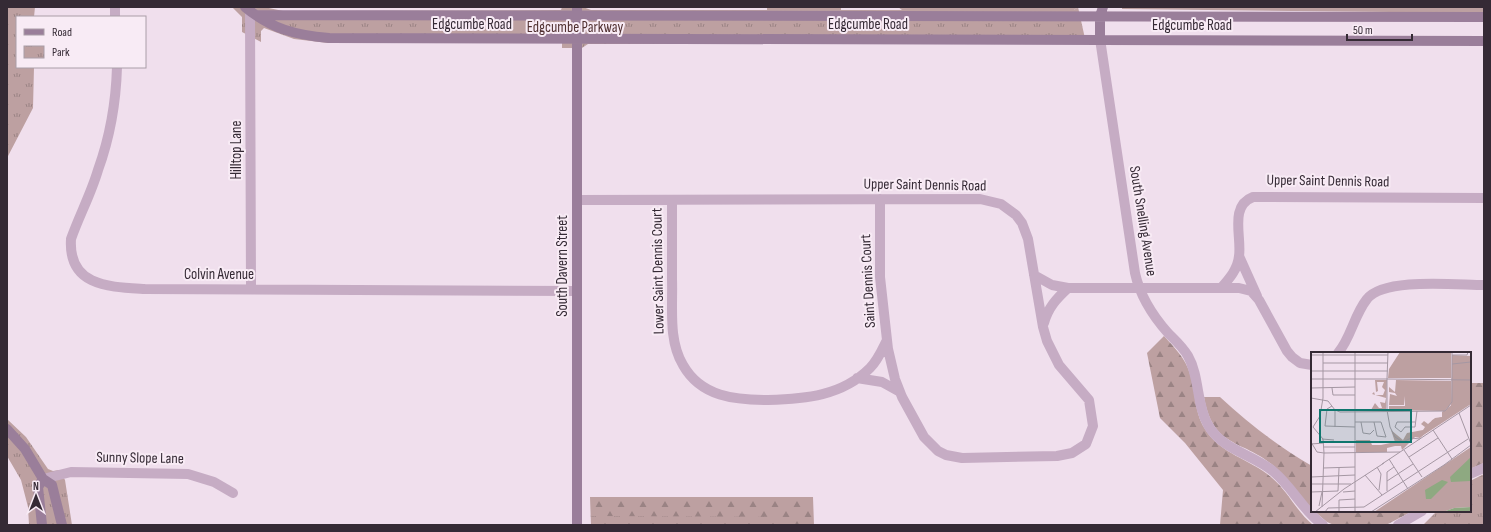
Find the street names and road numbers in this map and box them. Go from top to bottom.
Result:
street label: Edgcumbe Road [432,15,512,34]
street label: Edgcumbe Road [828,15,908,34]
street label: Edgcumbe Road [1152,16,1232,35]
street label: Hilltop Lane [227,120,246,180]
street label: South Snelling Avenue [1125,165,1161,277]
street label: Upper Saint Dennis Road [1266,170,1390,192]
street label: Upper Saint Dennis Road [863,174,987,196]
street label: Lower Saint Dennis Court [647,207,669,334]
street label: South Davern Street [553,215,572,317]
street label: Saint Dennis Court [856,233,880,328]
street label: Colvin Avenue [184,265,254,284]
street label: Sunny Slope Lane [96,448,184,468]

